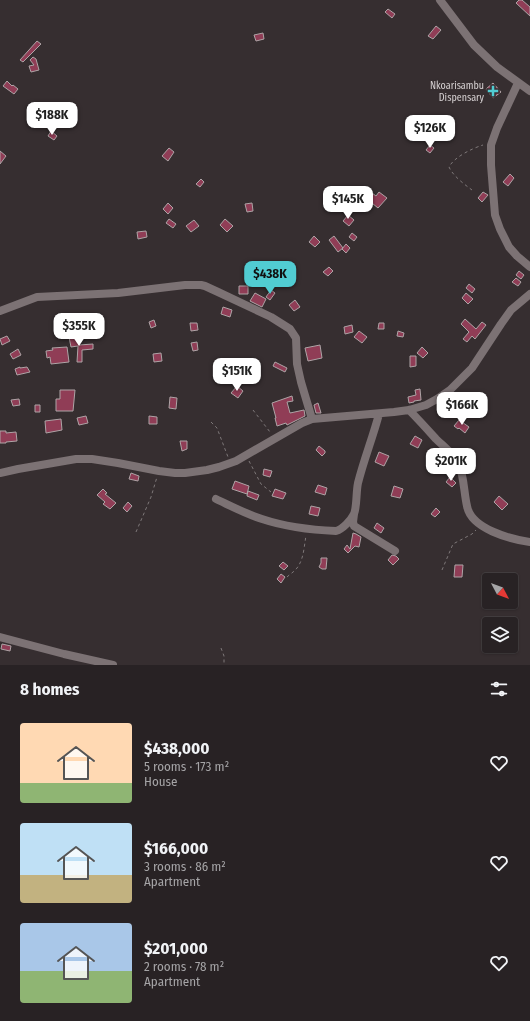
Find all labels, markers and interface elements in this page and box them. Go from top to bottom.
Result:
place label: Nkoarisambu Dispensary [430,80,485,104]
marker: Nkoarisambu Dispensary [487,85,499,97]
pin: $188K [24,102,80,136]
text: $188K [36,107,68,122]
pin: $126K [402,115,458,149]
text: $126K [414,120,446,135]
pin: $145K [320,186,376,220]
text: $145K [332,191,364,206]
pin: $438K [242,261,298,295]
text: $438K [253,266,287,281]
pin: $355K [51,313,107,347]
text: $355K [63,318,95,333]
pin: $151K [209,358,265,392]
text: $151K [222,363,252,378]
pin: $166K [434,392,490,426]
text: $166K [446,397,478,412]
pin: $201K [423,448,479,482]
text: $201K [435,453,467,468]
north arrow [482,573,518,609]
map controls [482,573,518,653]
button: layers [482,617,518,653]
icon: filters [488,678,510,700]
text: 8 homes [20,679,80,700]
text: $438,000 [144,738,209,759]
icon: home [52,739,100,787]
icon: heart [488,752,510,774]
text: 5 rooms · 173 m² [144,759,229,774]
text: House [144,774,178,789]
text: $166,000 [144,838,208,859]
icon: home [52,839,100,887]
icon: heart [488,852,510,874]
text: 3 rooms · 86 m² [144,859,226,874]
text: Apartment [144,874,200,889]
text: $201,000 [144,938,208,959]
icon: home [52,939,100,987]
icon: heart [488,952,510,974]
text: 2 rooms · 78 m² [144,959,224,974]
text: Apartment [144,974,200,989]

